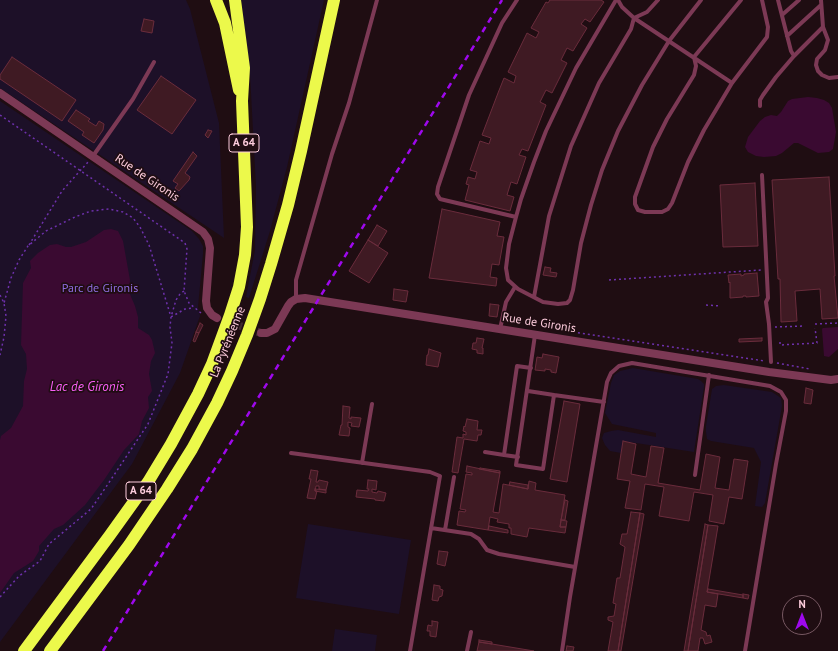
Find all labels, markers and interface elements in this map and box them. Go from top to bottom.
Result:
road number: A 64 [229,134,259,152]
street label: Rue de Gironis [112,151,182,205]
park label: Parc de Gironis [62,282,138,296]
street label: La Pyrénéenne [207,304,249,380]
street label: Rue de Gironis [501,310,577,336]
water label: Lac de Gironis [50,379,124,395]
road number: A 64 [126,482,156,500]
north arrow [782,595,822,635]
text: N [798,597,806,611]

